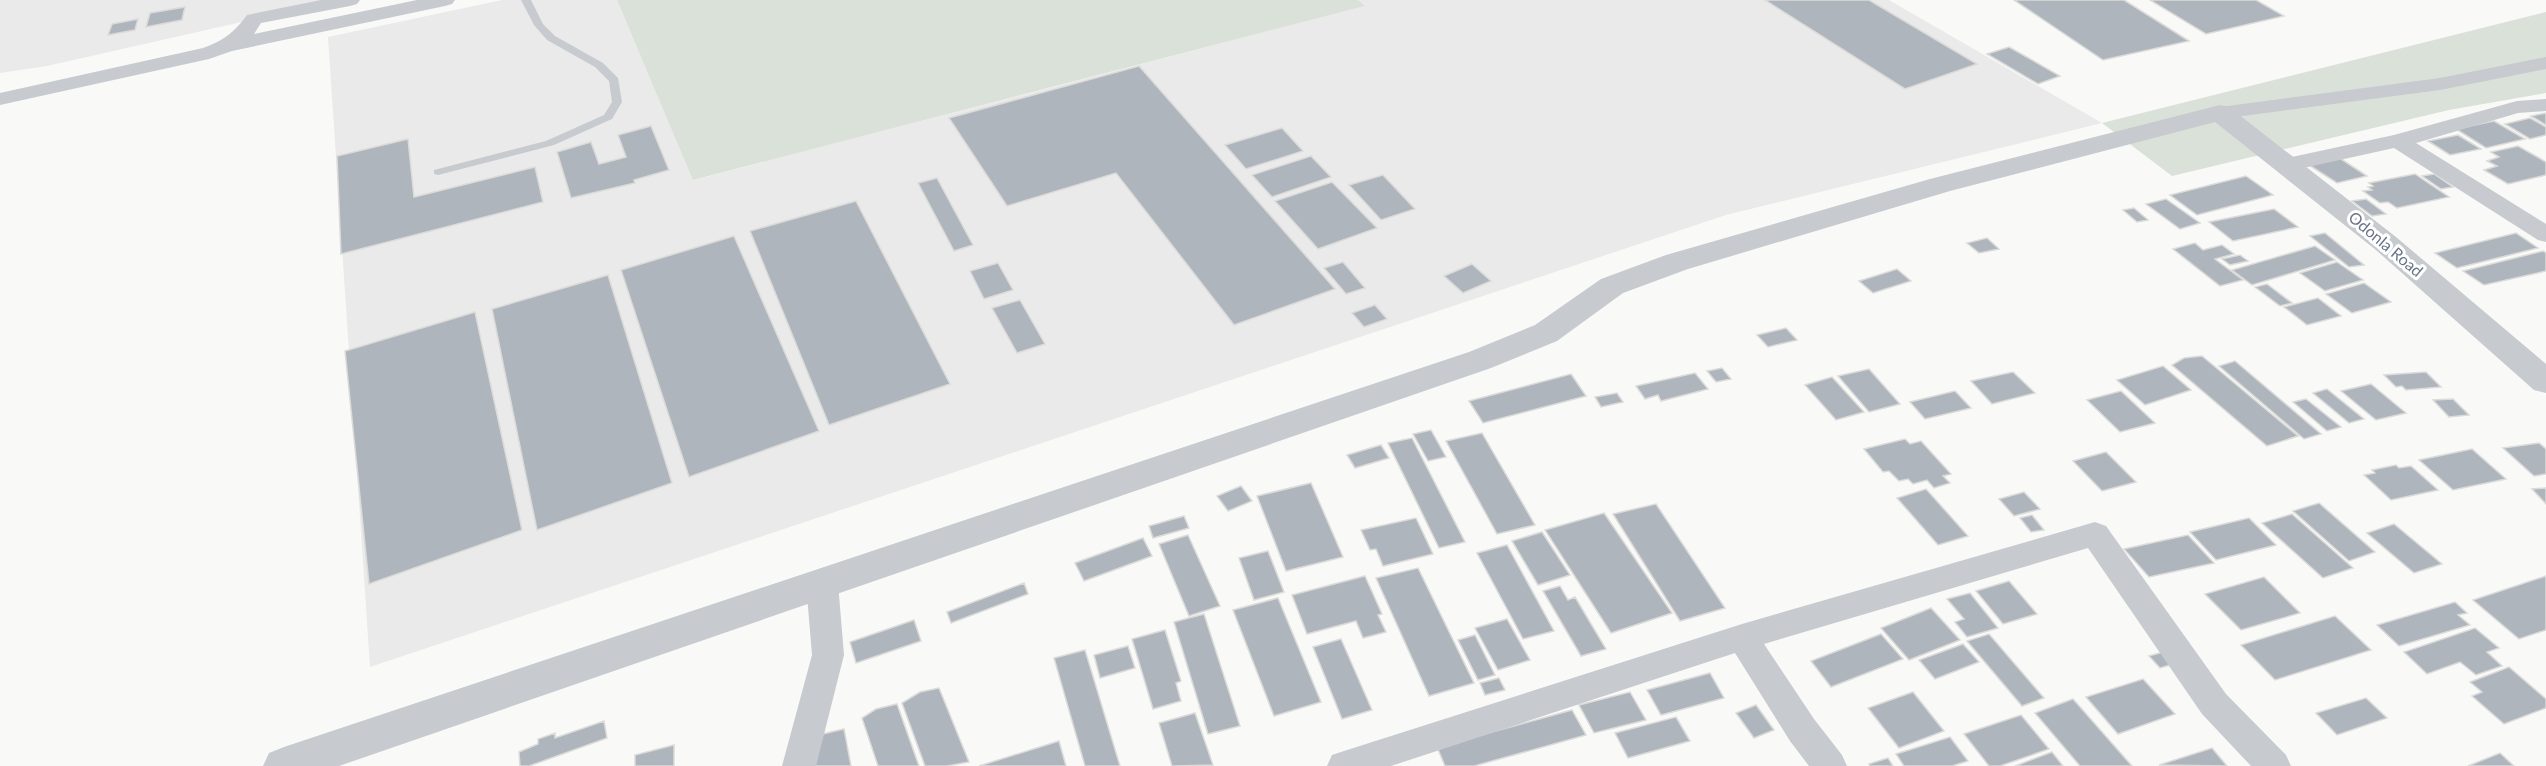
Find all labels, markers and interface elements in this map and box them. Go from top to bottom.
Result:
street label: Odonla Road [2345,207,2427,280]

